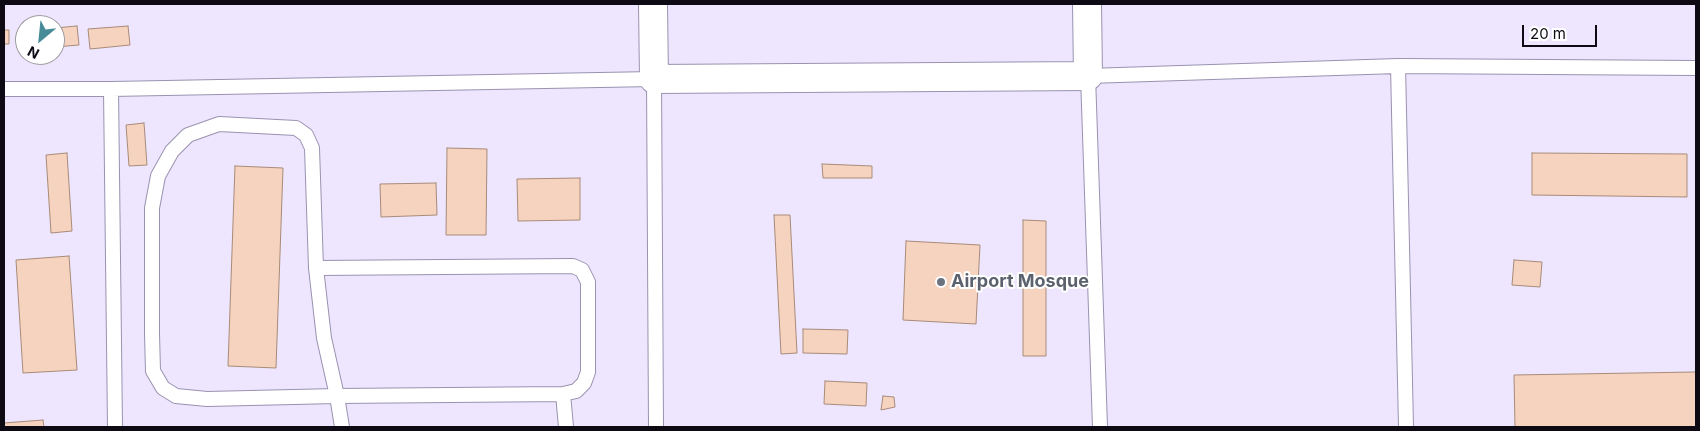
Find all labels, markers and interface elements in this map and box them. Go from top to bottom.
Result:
north arrow [15,15,65,65]
scale bar [1525,15,1600,47]
text: 20 m [1530,24,1566,43]
text: N [24,43,42,63]
place label: Airport Mosque [951,271,1089,293]
marker: Airport Mosque [935,276,947,288]

